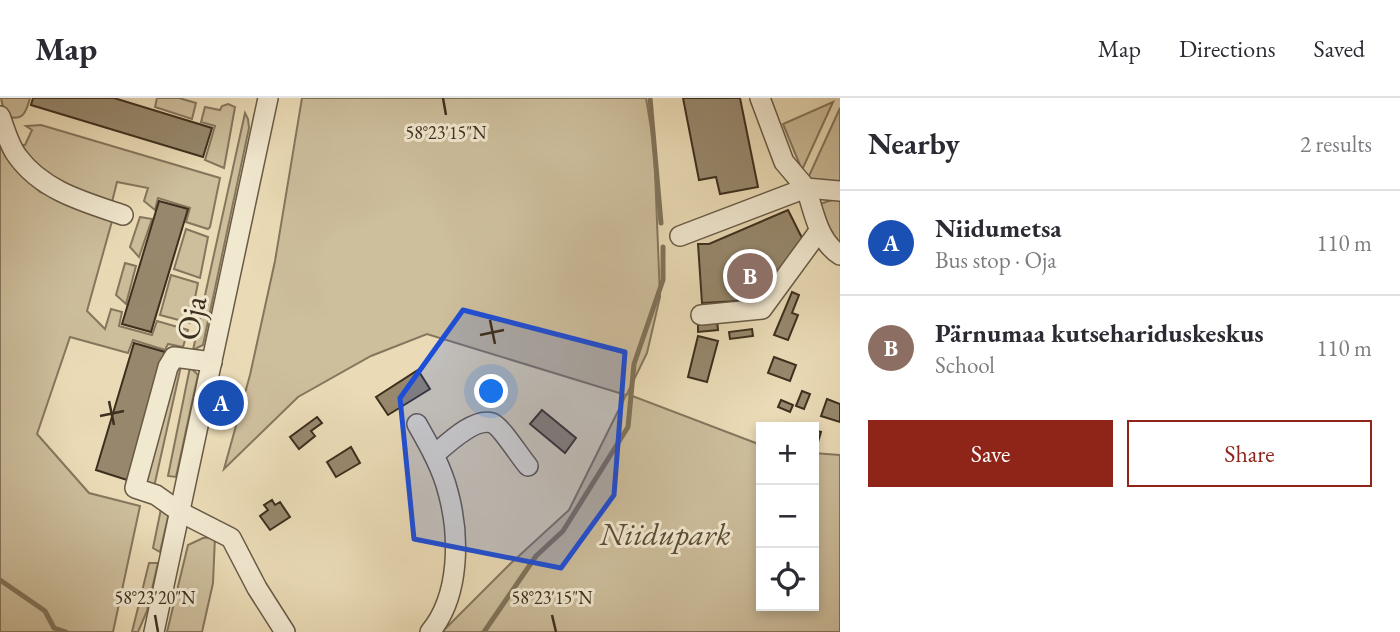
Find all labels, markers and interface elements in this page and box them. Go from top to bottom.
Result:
text: Map [35,27,97,70]
text: Map [1098,33,1141,64]
text: Directions [1179,33,1276,64]
text: Saved [1314,33,1365,64]
text: 58°23'15"N [406,121,487,144]
text: Nearby [868,124,960,163]
text: 2 results [1300,129,1372,159]
text: Niidumetsa [935,211,1062,245]
text: A [883,228,899,258]
text: 110 m [1316,228,1372,258]
text: Bus stop · Oja [935,245,1056,275]
pin: B [727,250,773,302]
street label: Oja [166,292,216,344]
text: Pärnumaa kutsehariduskeskus [935,316,1264,350]
text: B [884,333,898,363]
text: 110 m [1316,333,1372,363]
text: School [935,350,995,380]
your location [474,374,508,408]
pin: A [198,377,244,429]
button: Save [868,420,1113,487]
button: Share [1127,420,1372,487]
map controls [756,422,819,611]
button: + [756,422,819,485]
button: − [756,485,819,548]
park label: Niidupark [599,513,731,555]
button: locate [756,548,819,611]
text: 58°23'20"N [115,586,196,609]
text: 58°23'15"N [512,586,593,609]

